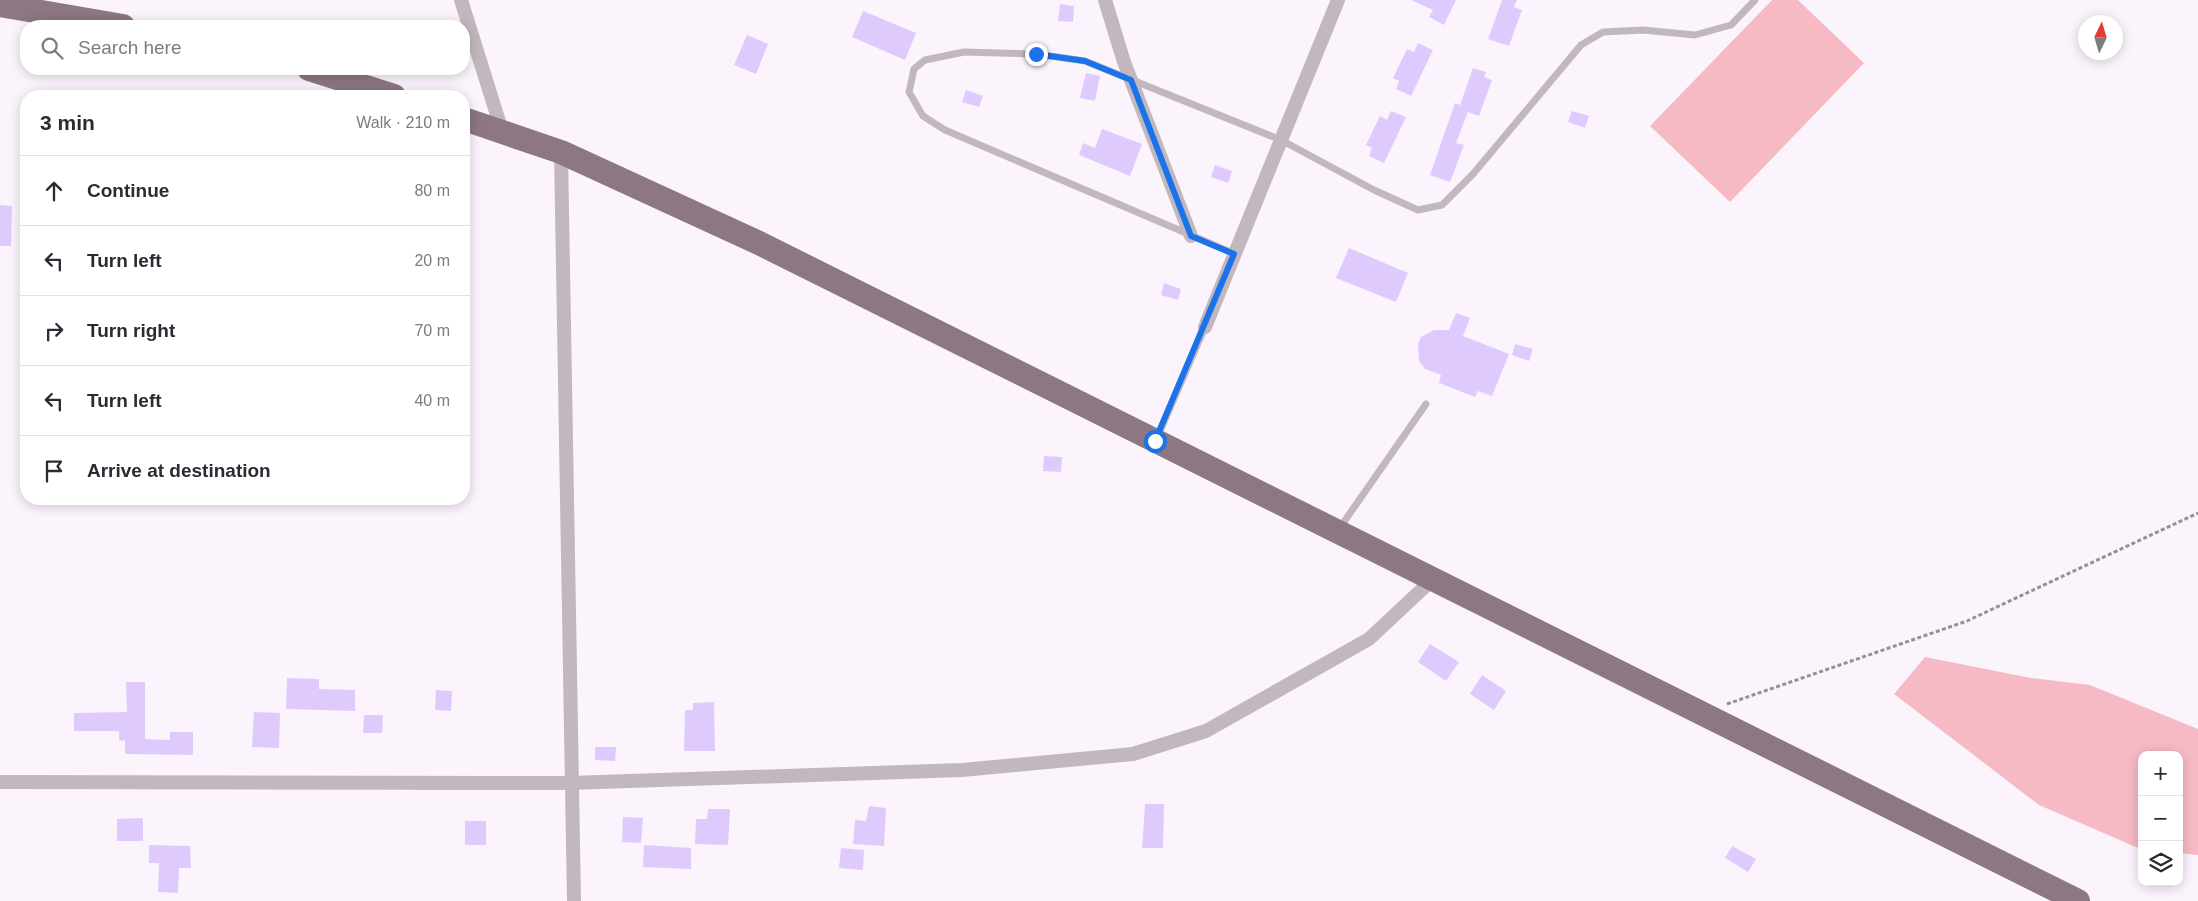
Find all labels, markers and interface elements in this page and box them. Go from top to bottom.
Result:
north arrow [2078,15,2123,60]
search box [20,20,470,75]
icon: search [38,34,66,62]
text: Search here [78,37,182,58]
route end [1025,43,1048,66]
text: 3 min [40,111,95,134]
text: Walk · 210 m [356,114,450,131]
icon: ahead [40,177,68,205]
text: Continue [87,180,169,201]
text: 80 m [414,182,450,199]
icon: left [40,247,68,275]
text: Turn left [87,250,162,271]
text: 20 m [414,252,450,269]
icon: right [40,317,68,345]
text: Turn right [87,320,175,341]
text: 70 m [414,322,450,339]
icon: left [40,387,68,415]
text: Turn left [87,390,162,411]
text: 40 m [414,392,450,409]
route start [1144,430,1167,453]
icon: arrive [40,457,68,485]
text: Arrive at destination [87,460,271,481]
map controls [2138,751,2183,886]
button: + [2138,751,2183,796]
button: − [2138,796,2183,841]
button: layers [2138,841,2183,886]

